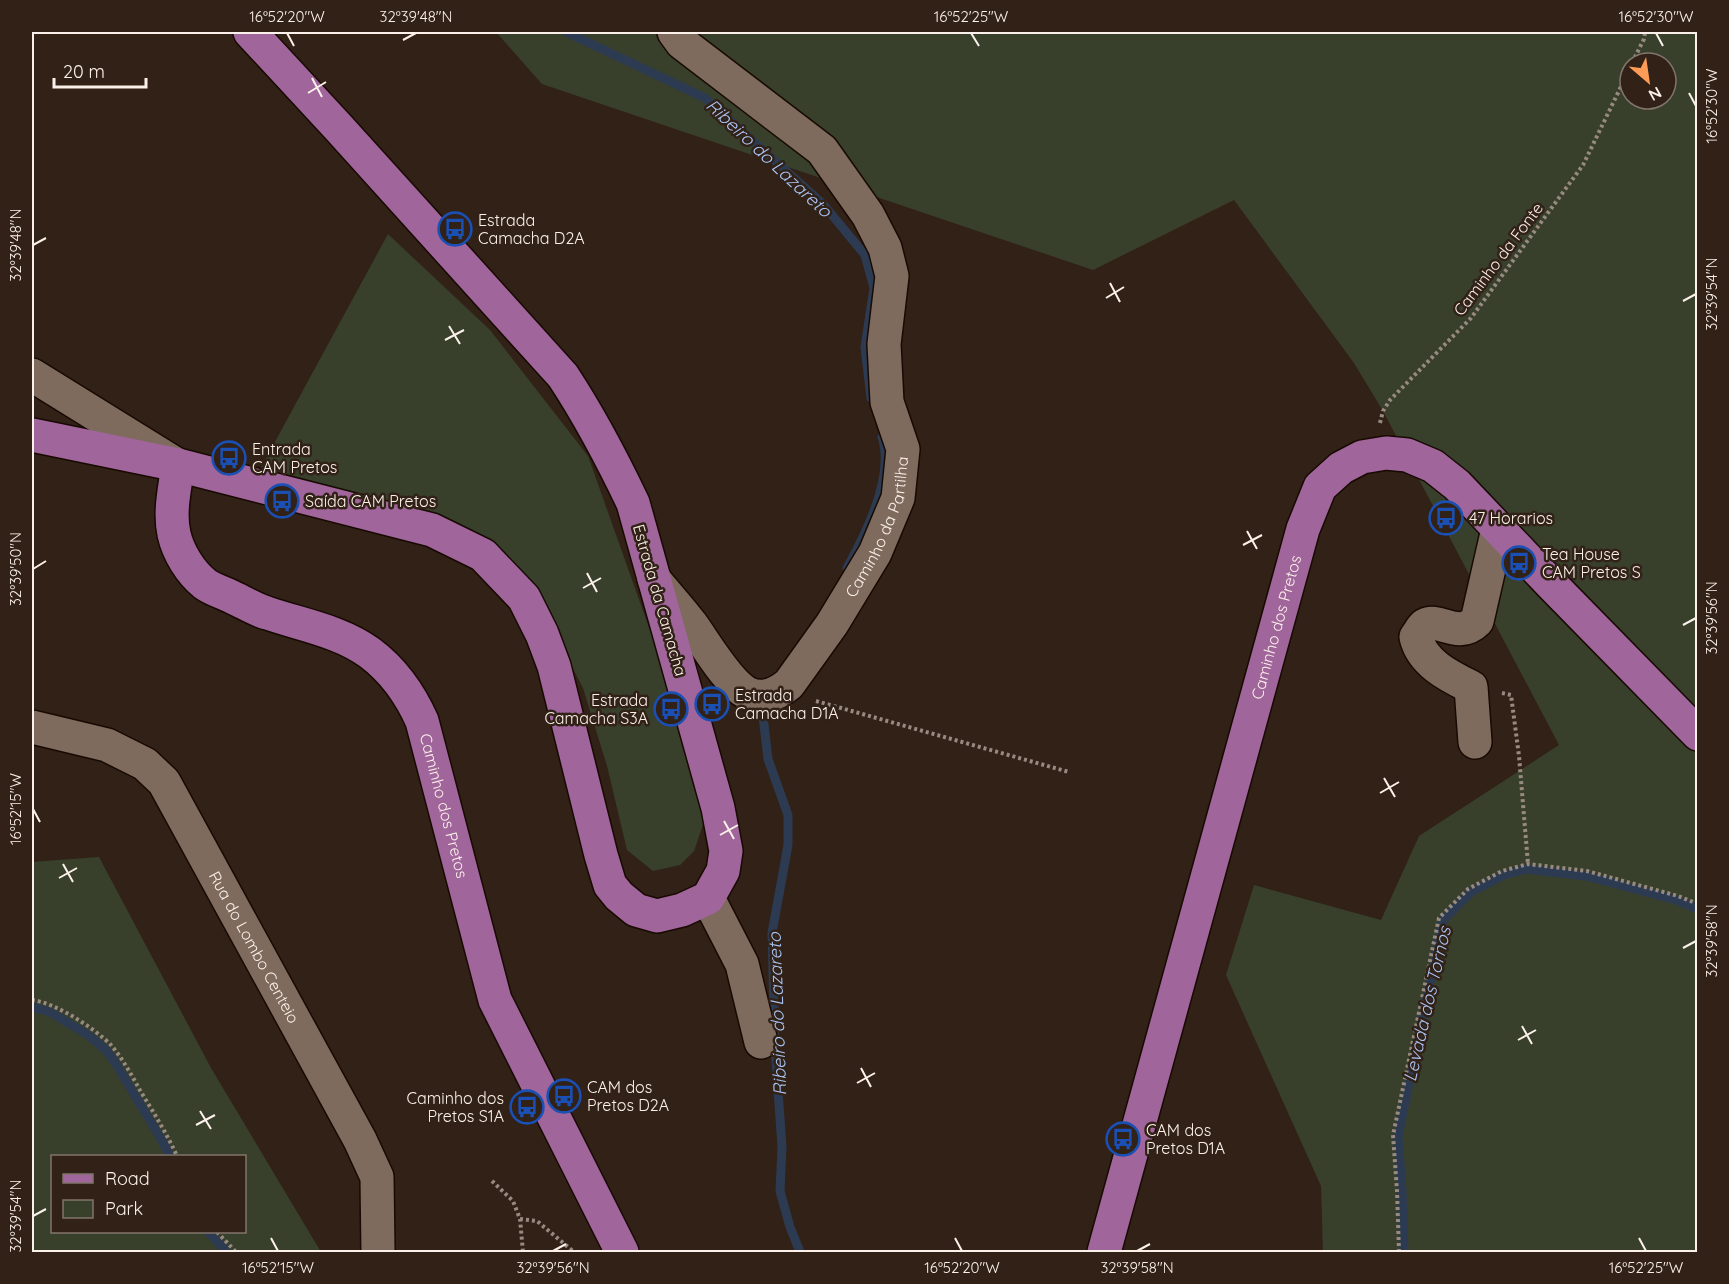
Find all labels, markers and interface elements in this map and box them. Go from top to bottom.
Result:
text: 16°52'20"W [249,7,325,26]
text: 32°39'48"N [380,7,452,26]
text: 16°52'25"W [934,7,1009,26]
text: 16°52'30"W [1618,7,1694,26]
scale bar [54,51,146,89]
north arrow [1618,51,1678,111]
text: 20 m [63,60,105,83]
text: 16°52'30"W [1702,68,1721,144]
text: N [1645,83,1665,106]
water label: Ribeiro do Lazareto [701,94,837,223]
street label: Caminho da Fonte [1449,199,1547,319]
text: 32°39'48"N [6,209,25,281]
place label: Estrada Camacha D2A [478,210,585,248]
bus stop icon: Estrada Camacha D2A [437,211,473,247]
text: 32°39'54"N [1702,257,1721,331]
place label: Entrada CAM Pretos [252,439,337,477]
bus stop icon: Entrada CAM Pretos [211,440,247,476]
street label: Caminho da Partilha [841,456,912,601]
bus stop icon: Saída CAM Pretos [264,483,300,519]
place label: Saída CAM Pretos [305,491,436,511]
bus stop icon: 47 Horarios [1428,500,1464,536]
place label: 47 Horarios [1469,508,1553,528]
street label: Estrada da Camacha [629,522,691,678]
text: 32°39'50"N [6,532,25,606]
place label: Tea House CAM Pretos S [1542,544,1641,582]
bus stop icon: Tea House CAM Pretos S [1501,545,1537,581]
street label: Caminho dos Pretos [1247,553,1305,702]
text: 32°39'56"N [1702,581,1721,655]
place label: Estrada Camacha D1A [735,685,839,723]
bus stop icon: Estrada Camacha D1A [694,686,730,722]
place label: Estrada Camacha S3A [544,690,648,728]
bus stop icon: Estrada Camacha S3A [653,691,689,727]
street label: Caminho dos Pretos [416,731,473,880]
text: 16°52'15"W [6,773,25,845]
street label: Rua do Lombo Centeio [205,868,304,1027]
text: 32°39'58"N [1702,904,1721,978]
water label: Levada dos Tornos [1398,923,1456,1084]
water label: Ribeiro do Lazareto [763,931,791,1096]
place label: CAM dos Pretos D2A [587,1077,669,1115]
bus stop icon: CAM dos Pretos D2A [546,1078,582,1114]
place label: Caminho dos Pretos S1A [407,1088,504,1126]
bus stop icon: Caminho dos Pretos S1A [509,1089,545,1125]
place label: CAM dos Pretos D1A [1146,1120,1225,1158]
bus stop icon: CAM dos Pretos D1A [1105,1121,1141,1157]
legend [51,1155,246,1233]
text: Road [105,1167,150,1190]
text: 32°39'54"N [6,1179,25,1253]
text: Park [105,1197,143,1220]
text: 16°52'15"W [242,1258,314,1277]
text: 32°39'56"N [516,1258,590,1277]
text: 16°52'20"W [924,1258,1000,1277]
text: 32°39'58"N [1100,1258,1174,1277]
text: 16°52'25"W [1609,1258,1684,1277]

